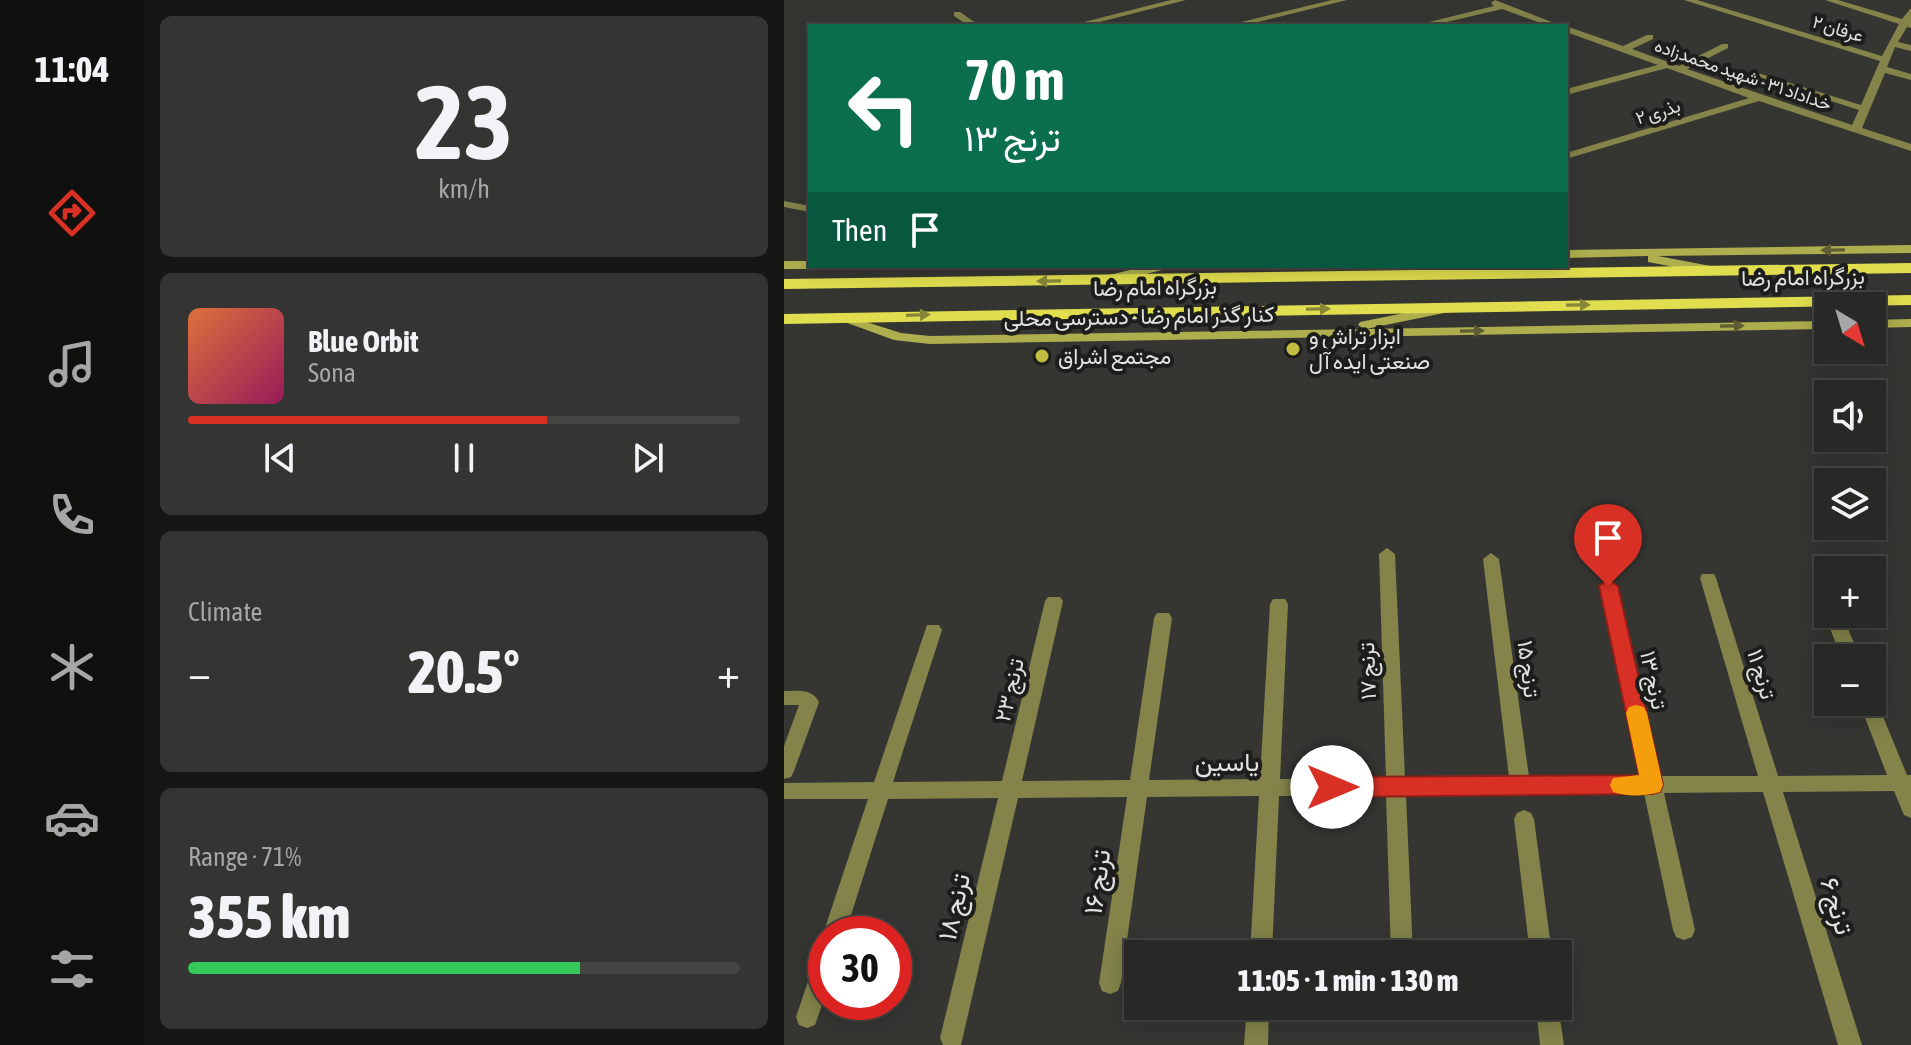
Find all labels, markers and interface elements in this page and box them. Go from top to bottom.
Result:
street label: عرفان ۲ [1810,11,1866,47]
street label: خداداد ۳۱ - شهید محمدزاده [1652,34,1834,116]
text: 11:04 [35,48,109,90]
text: 70 m [964,48,1065,112]
icon: left [832,56,936,160]
text: 23 [415,62,513,181]
street label: بذری ۲ [1633,95,1683,129]
text: ترنج ۱۳ [964,117,1061,159]
text: km/h [438,174,490,204]
icon: directions [44,185,100,241]
icon: arrive [903,208,947,252]
text: Then [832,213,887,247]
one-way arrow [1820,244,1845,256]
street label: بزرگراه امام رضا [1741,263,1865,293]
street label: بزرگراه امام رضا [1093,273,1217,303]
one-way arrow [1036,274,1061,287]
north arrow [1814,292,1886,364]
map controls [1814,292,1886,716]
one-way arrow [1566,298,1591,311]
street label: کنار گذر امام رضا - دسترسی محلی [1003,301,1275,333]
one-way arrow [1306,302,1331,315]
one-way arrow [906,309,931,322]
one-way arrow [1720,320,1745,333]
place label: ابزار تراش و صنعتی ایده آل [1309,323,1430,375]
text: Blue Orbit [308,324,419,358]
one-way arrow [1460,324,1485,337]
icon: music [44,336,100,392]
marker: ابزار تراش و صنعتی ایده آل [1284,340,1302,358]
place label: مجتمع اشراق [1058,343,1171,371]
marker: مجتمع اشراق [1033,347,1051,365]
text: Sona [308,358,356,388]
button: sound [1814,380,1886,452]
icon: previous [258,436,302,480]
icon: pause [442,436,486,480]
icon: next [626,436,670,480]
button: layers [1814,468,1886,540]
icon: phone [44,487,100,543]
pin [1574,504,1642,586]
icon: arrive [1586,516,1630,560]
button: + [1814,556,1886,628]
text: Climate [188,597,262,627]
text: 20.5° [408,637,520,706]
icon: climate [44,639,100,695]
street label: ترنج ۱۵ [1511,639,1545,700]
street label: ترنج ۱۷ [1353,642,1383,700]
button: − [1814,644,1886,716]
street label: ترنج ۱۱ [1740,646,1782,703]
text: − [188,647,211,697]
text: + [717,647,740,697]
street label: ترنج ۱۳ [1633,648,1673,712]
street label: ترنج ۲۳ [989,656,1031,725]
position arrow [1290,745,1374,829]
street label: یاسین [1195,747,1259,778]
icon: car [44,790,100,846]
text: Range · 71% [188,842,301,872]
street label: ترنج ۱۶ [1078,848,1119,917]
street label: ترنج ۱۸ [932,871,979,944]
street label: ترنج ۶ [1811,874,1860,939]
text: 355 km [188,882,350,951]
speed limit sign: 30 [808,916,912,1020]
icon: filters [44,941,100,997]
text: 11:05 · 1 min · 130 m [1238,963,1458,997]

